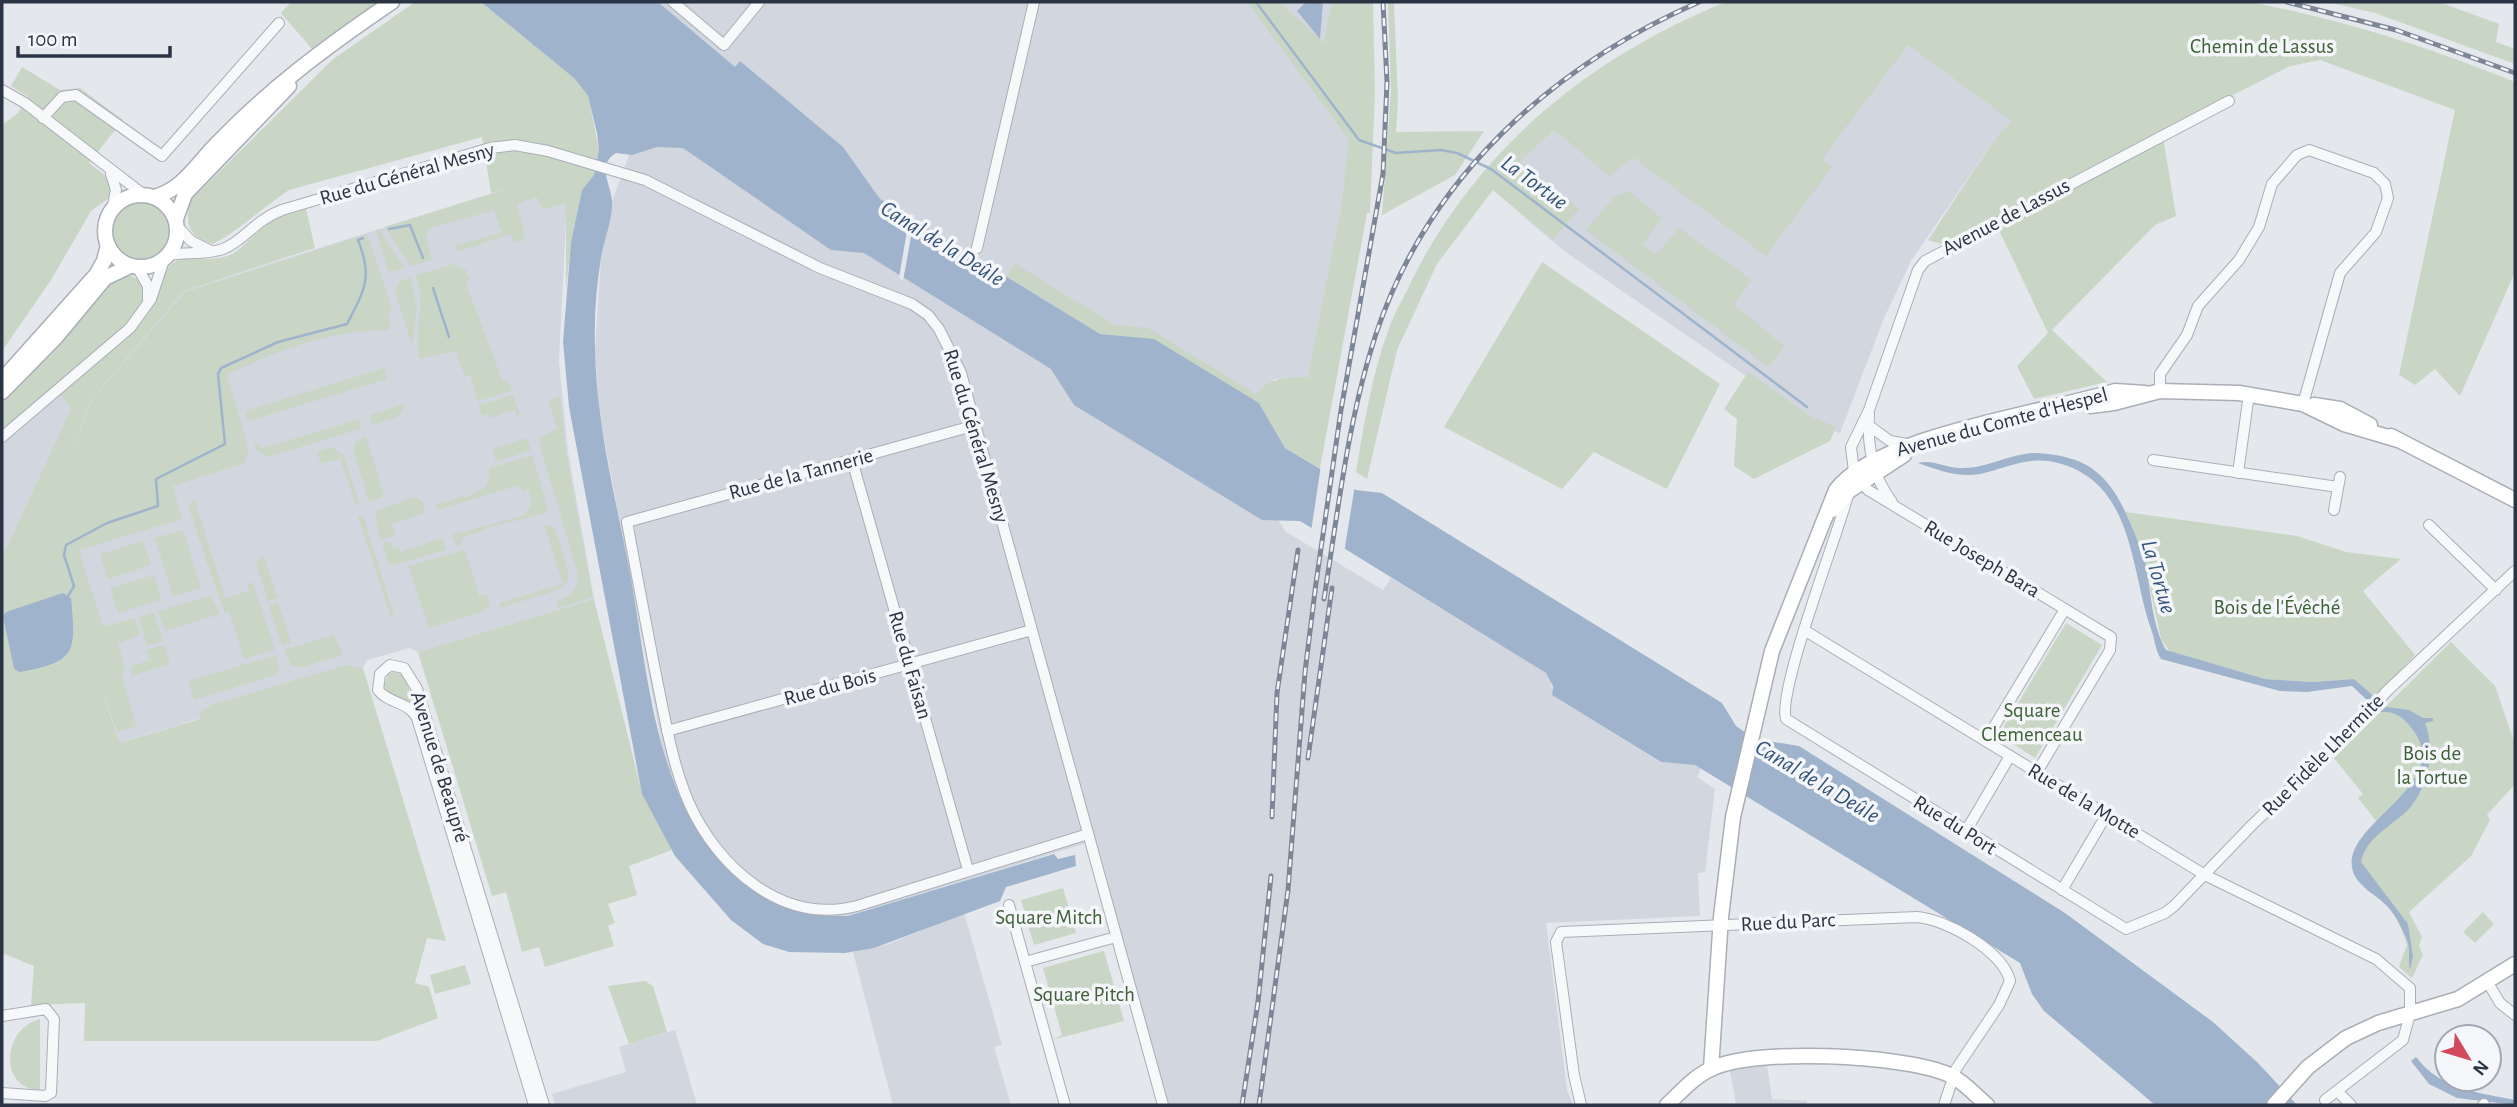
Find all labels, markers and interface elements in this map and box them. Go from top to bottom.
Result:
scale bar [18,14,170,58]
text: 100 m [28,29,78,50]
park label: Chemin de Lassus [2190,36,2334,57]
street label: Rue du Général Mesny [317,139,497,209]
water label: La Tortue [1497,151,1572,215]
street label: Avenue de Lassus [1939,175,2073,259]
water label: Canal de la Deûle [876,197,1008,291]
street label: Rue du Général Mesny [940,347,1012,525]
street label: Avenue du Comte d'Hespel [1894,384,2110,460]
street label: Rue de la Tannerie [727,445,875,503]
street label: Rue Joseph Bara [1920,516,2044,602]
water label: La Tortue [2137,537,2180,617]
park label: Bois de l'Évêché [2214,595,2340,618]
street label: Rue du Faisan [885,609,935,721]
street label: Rue du Bois [782,665,878,709]
street label: Avenue de Beaupré [407,689,473,845]
street label: Rue Fidèle Lhermite [2258,690,2388,820]
park label: Square Clemenceau [1981,700,2083,745]
water label: Canal de la Deûle [1751,736,1883,828]
park label: Bois de la Tortue [2396,743,2468,788]
street label: Rue de la Motte [2024,759,2144,843]
street label: Rue du Port [1910,791,2001,859]
park label: Square Mitch [995,907,1103,928]
street label: Rue du Parc [1740,909,1836,935]
park label: Square Pitch [1033,984,1135,1005]
north arrow [2433,1023,2503,1093]
text: N [2469,1056,2492,1079]

